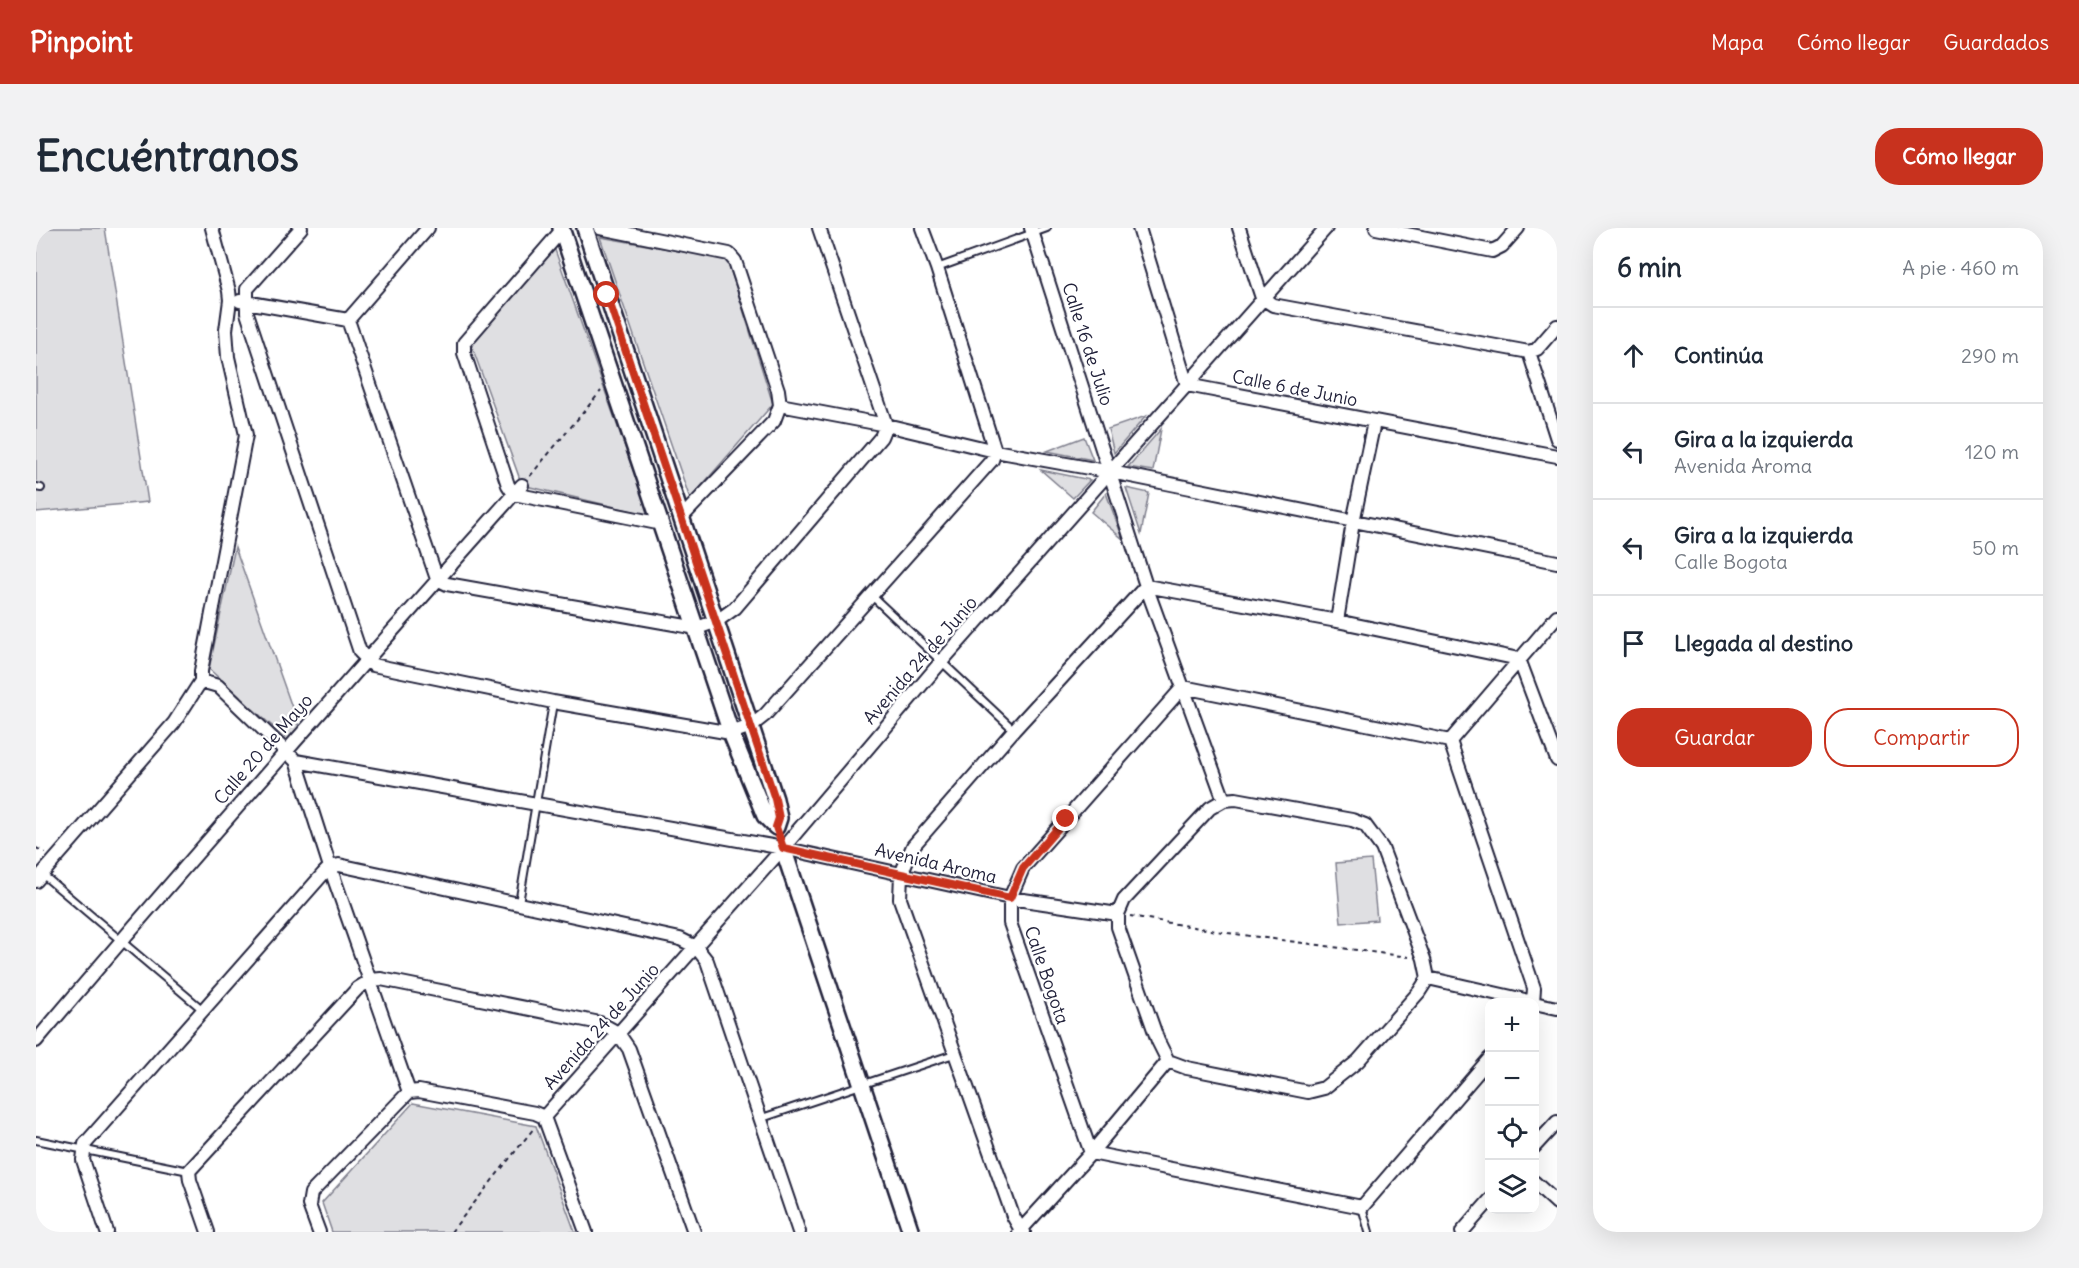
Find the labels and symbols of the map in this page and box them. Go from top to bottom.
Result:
street label: Calle 16 de Julio [1057,280,1119,408]
route start [593,281,619,307]
street label: Calle 6 de Junio [1230,365,1360,411]
street label: Avenida 24 de Junio [858,591,982,729]
street label: Calle 20 de Mayo [209,689,317,809]
route end [1052,805,1078,831]
street label: Avenida Aroma [873,838,999,888]
street label: Calle Bogota [1019,923,1075,1027]
street label: Avenida 24 de Junio [538,958,664,1094]

